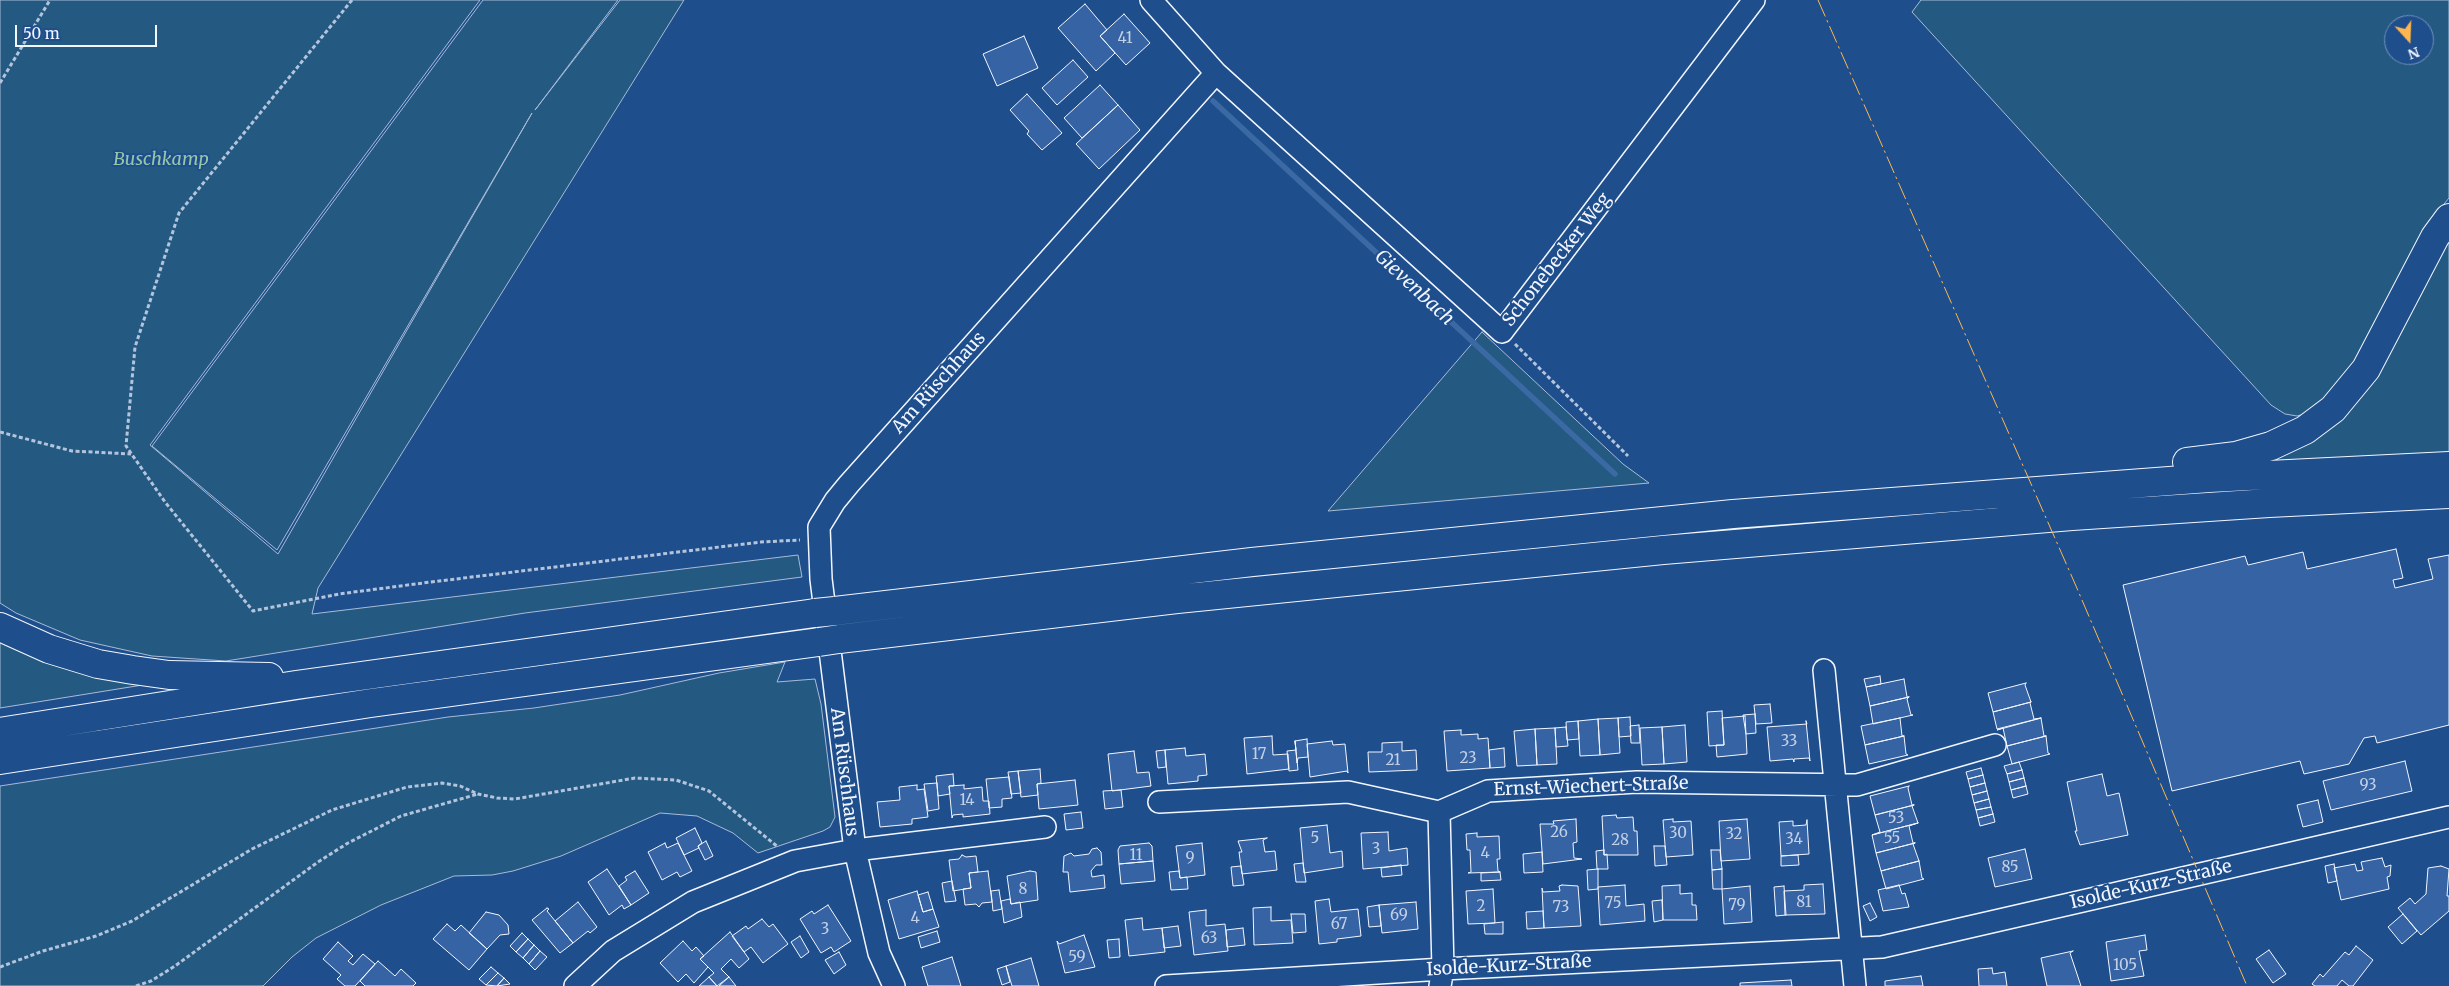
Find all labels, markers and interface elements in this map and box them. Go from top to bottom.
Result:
scale bar [18,15,160,47]
north arrow [2384,15,2434,65]
text: 50 m [23,24,60,43]
house number: 41 [1118,30,1132,48]
text: N [2406,43,2422,64]
park label: Buschkamp [113,149,209,171]
street label: Schonebecker Weg [1498,189,1616,331]
water label: Gievenbach [1370,245,1458,331]
street label: Am Rüschhaus [888,328,990,438]
street label: Am Rüschhaus [825,707,863,837]
house number: 33 [1781,733,1797,751]
house number: 17 [1252,746,1266,764]
house number: 23 [1460,750,1476,768]
house number: 21 [1385,752,1401,770]
street label: Ernst-Wiechert-Straße [1493,773,1689,801]
house number: 93 [2359,777,2377,795]
house number: 14 [959,792,975,810]
house number: 53 [1888,810,1904,828]
house number: 26 [1550,824,1568,842]
house number: 30 [1669,825,1687,843]
house number: 32 [1725,826,1743,844]
house number: 5 [1311,830,1319,848]
house number: 55 [1884,830,1900,848]
house number: 34 [1785,831,1803,849]
house number: 28 [1611,832,1629,850]
house number: 3 [1372,841,1380,859]
house number: 4 [1480,845,1490,863]
house number: 11 [1129,847,1143,865]
house number: 9 [1185,850,1195,868]
street label: Isolde-Kurz-Straße [2068,856,2234,914]
house number: 85 [2001,859,2019,877]
house number: 8 [1019,881,1027,899]
house number: 81 [1796,894,1812,912]
house number: 75 [1605,895,1621,913]
house number: 79 [1728,897,1746,915]
house number: 2 [1477,898,1485,916]
house number: 73 [1553,899,1569,917]
house number: 69 [1390,907,1408,925]
house number: 4 [910,910,920,928]
house number: 67 [1331,916,1347,934]
house number: 3 [821,921,829,939]
house number: 63 [1201,930,1217,948]
house number: 59 [1068,949,1086,967]
street label: Isolde-Kurz-Straße [1426,951,1592,981]
house number: 105 [2113,957,2137,975]

